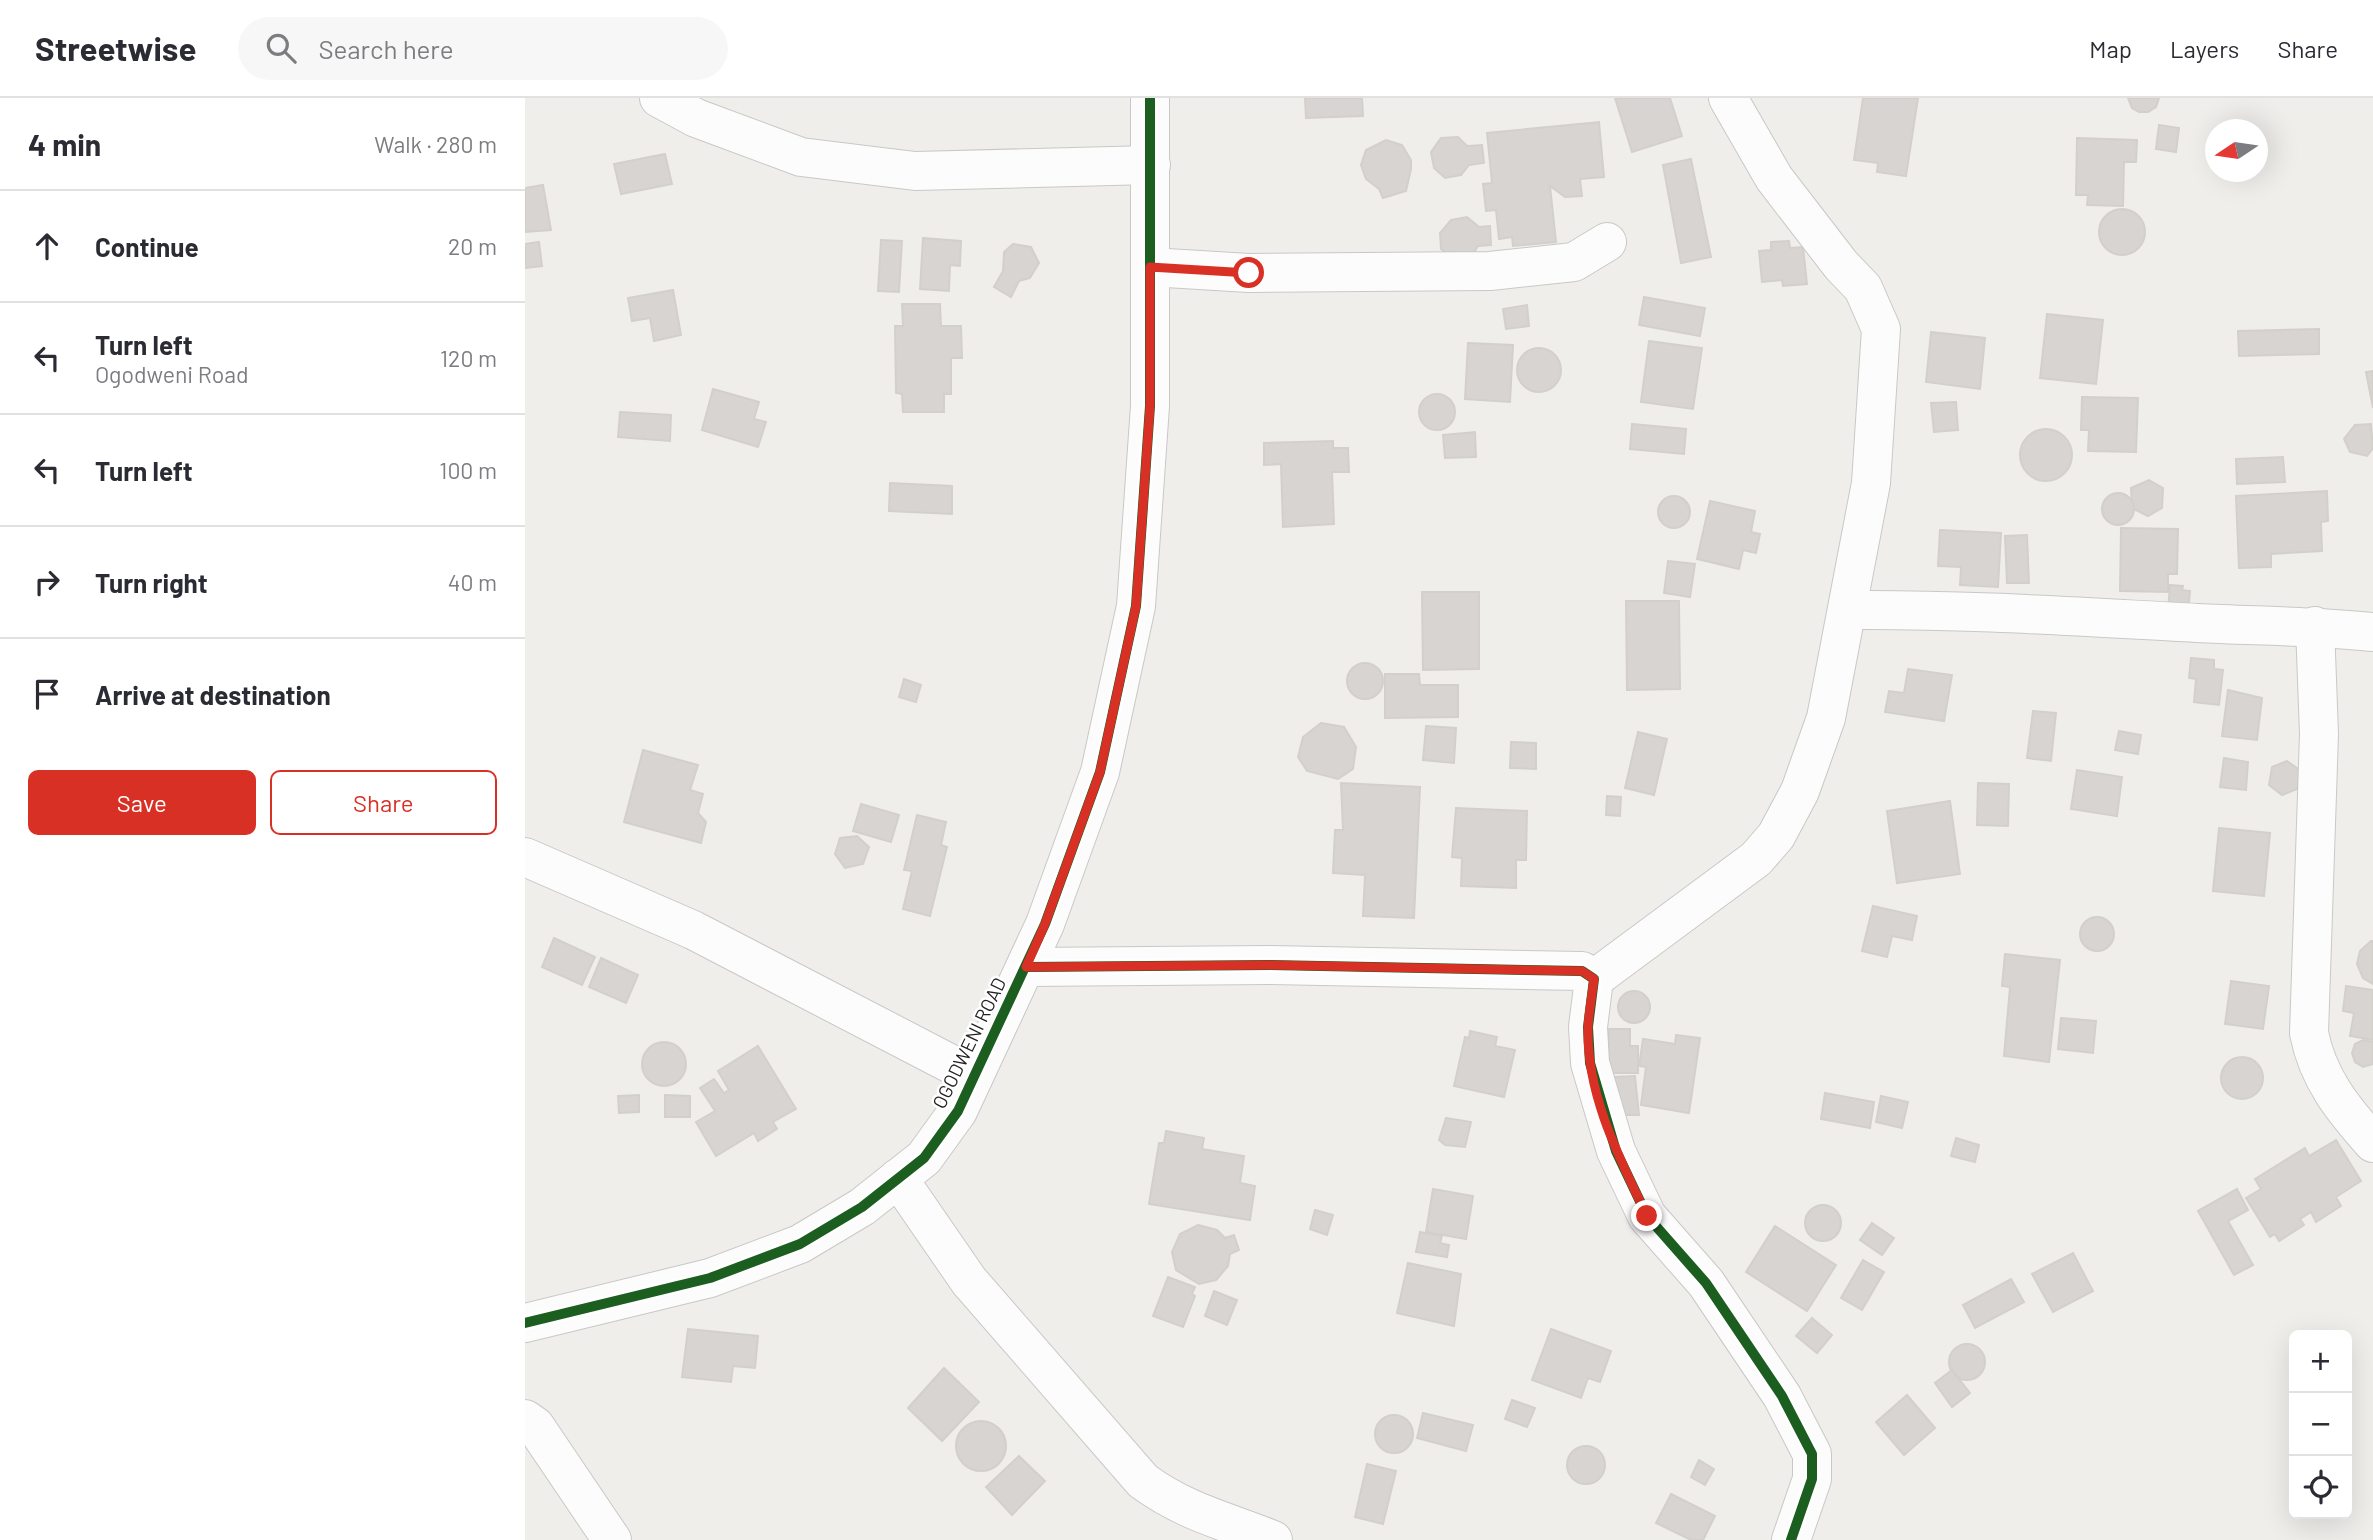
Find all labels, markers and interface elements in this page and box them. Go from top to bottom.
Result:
search box [238,17,728,80]
text: Streetwise [35,28,196,68]
icon: search [262,29,300,67]
text: Search here [318,33,454,64]
text: Map [2089,34,2132,63]
text: Layers [2170,34,2239,63]
text: Share [2277,34,2338,63]
north arrow [2205,119,2268,182]
text: 4 min [28,126,101,162]
text: Walk · 280 m [374,130,497,158]
icon: ahead [28,227,66,265]
text: Continue [95,231,199,262]
text: 20 m [448,232,497,260]
route start [1233,257,1264,288]
text: Turn left [95,329,193,360]
icon: left [28,339,66,377]
text: 120 m [440,344,497,372]
text: Ogodweni Road [95,360,249,388]
icon: left [28,451,66,489]
text: Turn left [95,455,193,486]
text: 100 m [439,456,497,484]
icon: right [28,563,66,601]
text: Turn right [95,567,208,598]
text: 40 m [448,568,497,596]
icon: arrive [28,675,66,713]
text: Arrive at destination [95,679,331,710]
button: Save [28,770,256,835]
button: Share [270,770,497,835]
street label: OGODWENI ROAD [927,974,1010,1112]
route end [1631,1200,1662,1231]
map controls [2289,1330,2352,1519]
button: + [2289,1330,2352,1393]
button: − [2289,1393,2352,1456]
button: locate [2289,1456,2352,1519]

